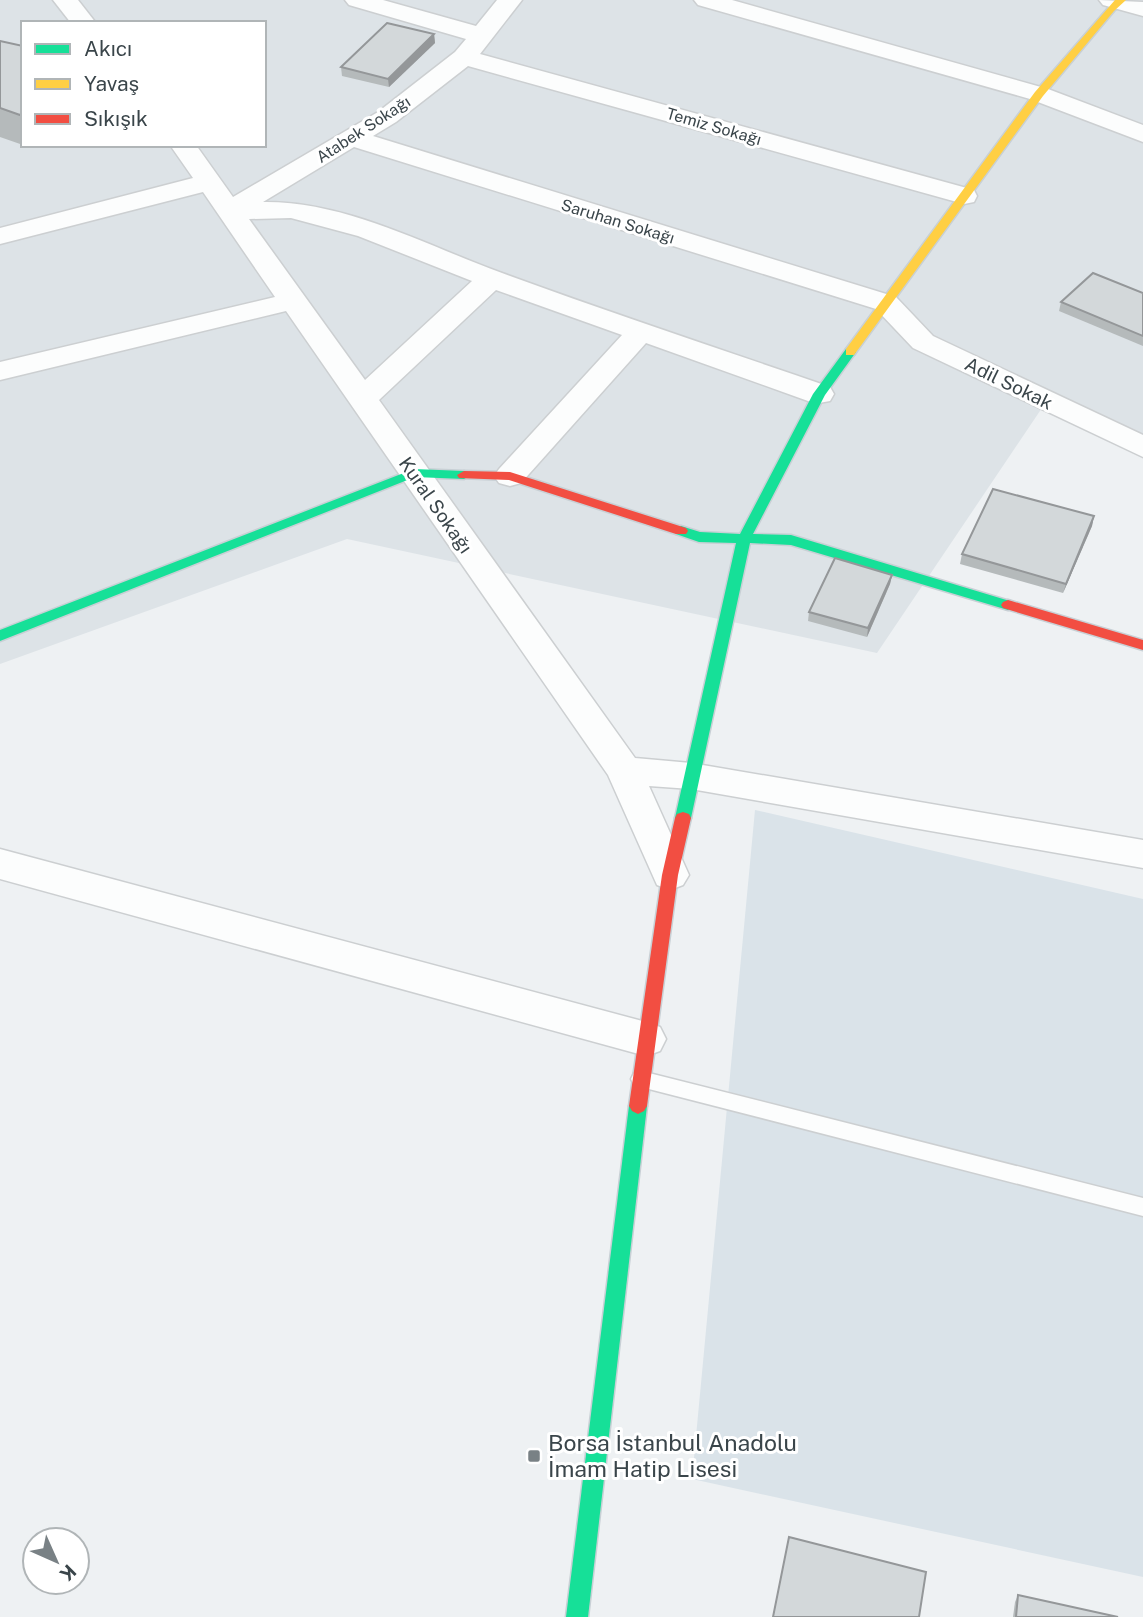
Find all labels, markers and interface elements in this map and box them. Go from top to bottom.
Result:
legend [21,21,266,147]
text: Akıcı [84,36,132,61]
text: Yavaş [84,71,139,96]
street label: Atabek Sokağı [313,92,414,167]
street label: Temiz Sokağı [664,104,764,149]
text: Sıkışık [84,106,148,131]
street label: Saruhan Sokağı [559,195,677,248]
street label: Adil Sokak [961,352,1057,414]
street label: Kural Sokağı [395,453,477,557]
place label: Borsa İstanbul Anadolu İmam Hatip Lisesi [548,1429,797,1482]
marker: Borsa İstanbul Anadolu İmam Hatip Lisesi [526,1448,542,1464]
north arrow [21,1526,91,1596]
text: K [55,1560,81,1586]

